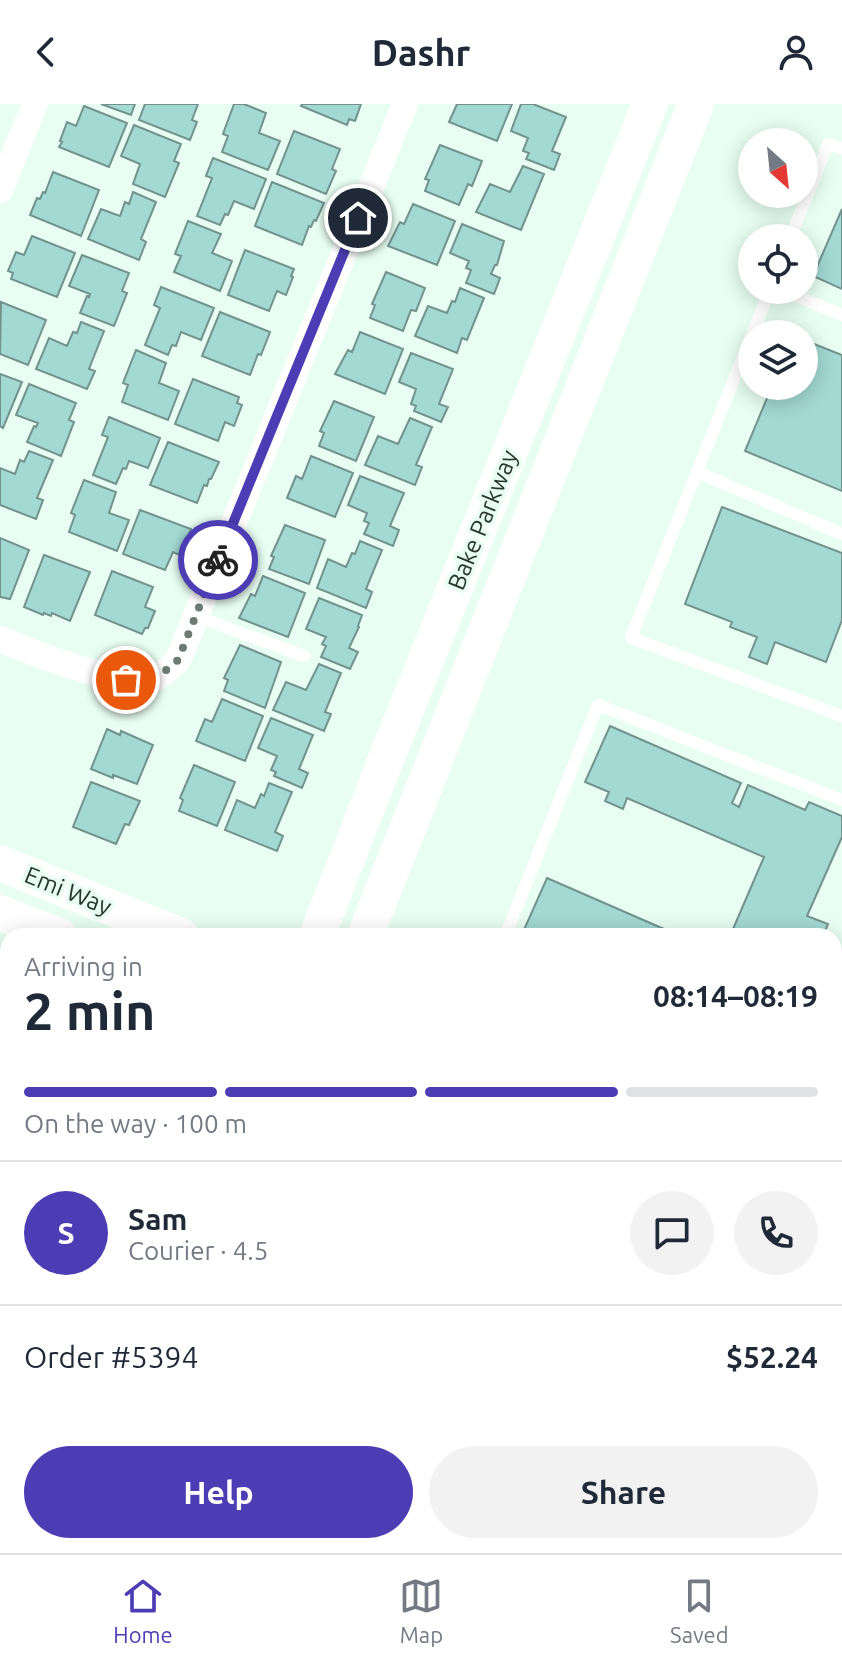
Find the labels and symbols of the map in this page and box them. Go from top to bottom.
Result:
north arrow [738,128,818,208]
pin [324,184,392,252]
street label: Bake Parkway [442,446,523,594]
courier [178,520,258,600]
pin [92,646,160,714]
street label: Emi Way [21,861,116,920]

